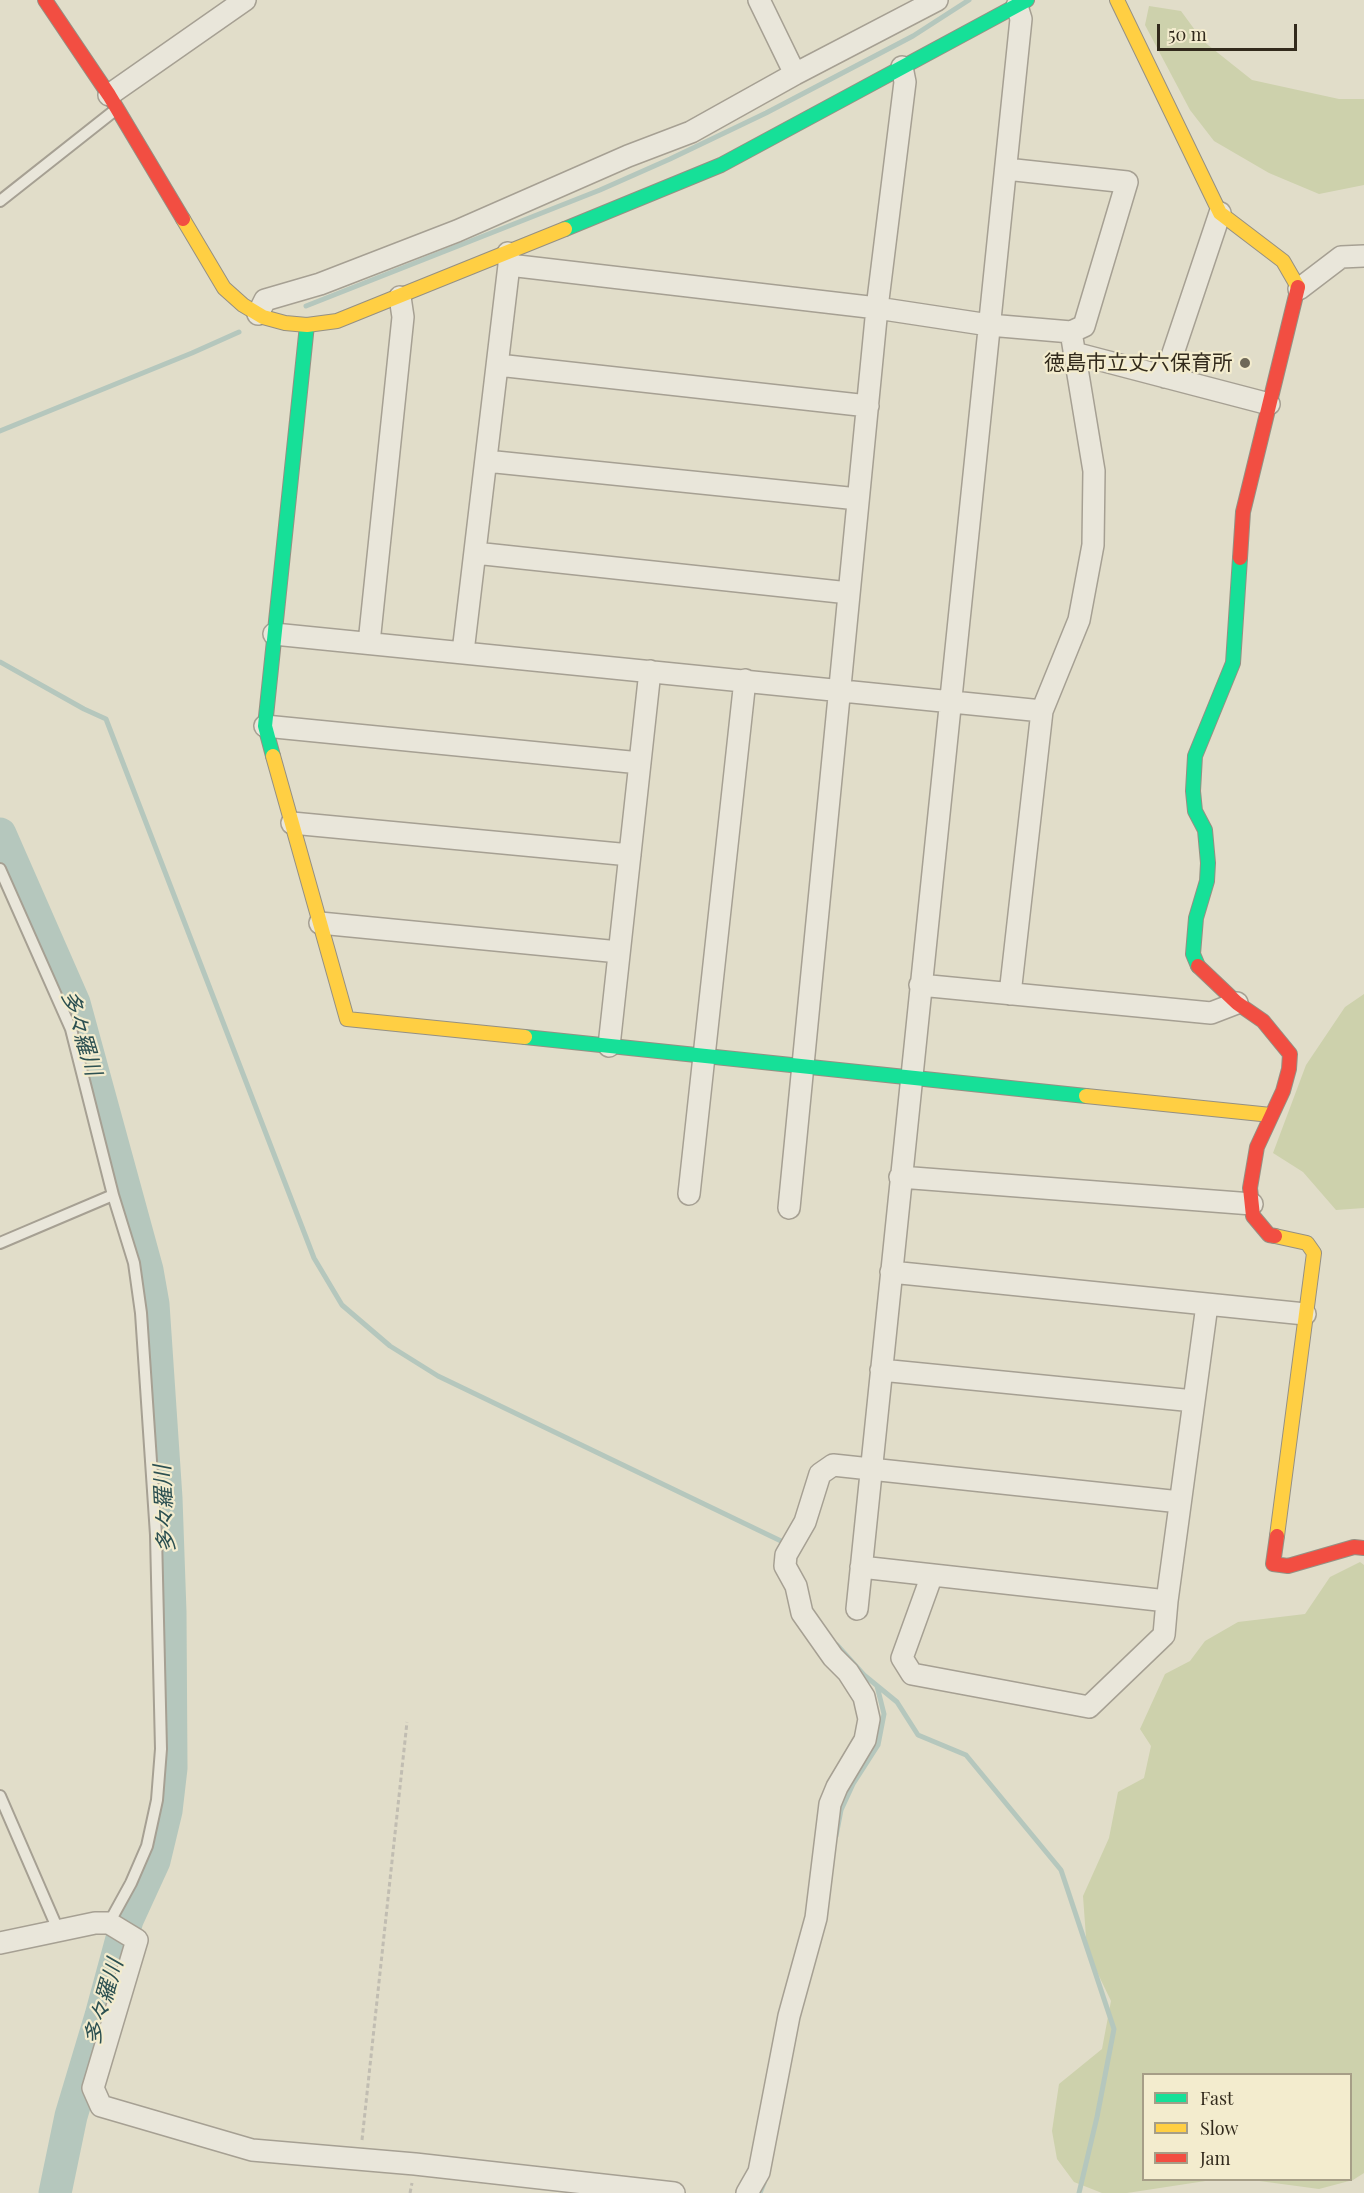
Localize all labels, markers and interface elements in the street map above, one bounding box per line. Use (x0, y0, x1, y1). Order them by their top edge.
scale bar (1160, 12, 1300, 50)
text: 50 m (1168, 22, 1207, 46)
place label: 徳島市立丈六保育所 (1044, 350, 1233, 376)
marker: 徳島市立丈六保育所 (1238, 356, 1252, 370)
water label: 多々羅川 (56, 987, 106, 1079)
water label: 多々羅川 (150, 1464, 180, 1554)
water label: 多々羅川 (79, 1956, 129, 2048)
legend (1142, 2073, 1352, 2181)
text: Fast (1200, 2086, 1233, 2110)
text: Slow (1200, 2116, 1238, 2140)
text: Jam (1200, 2146, 1230, 2170)

